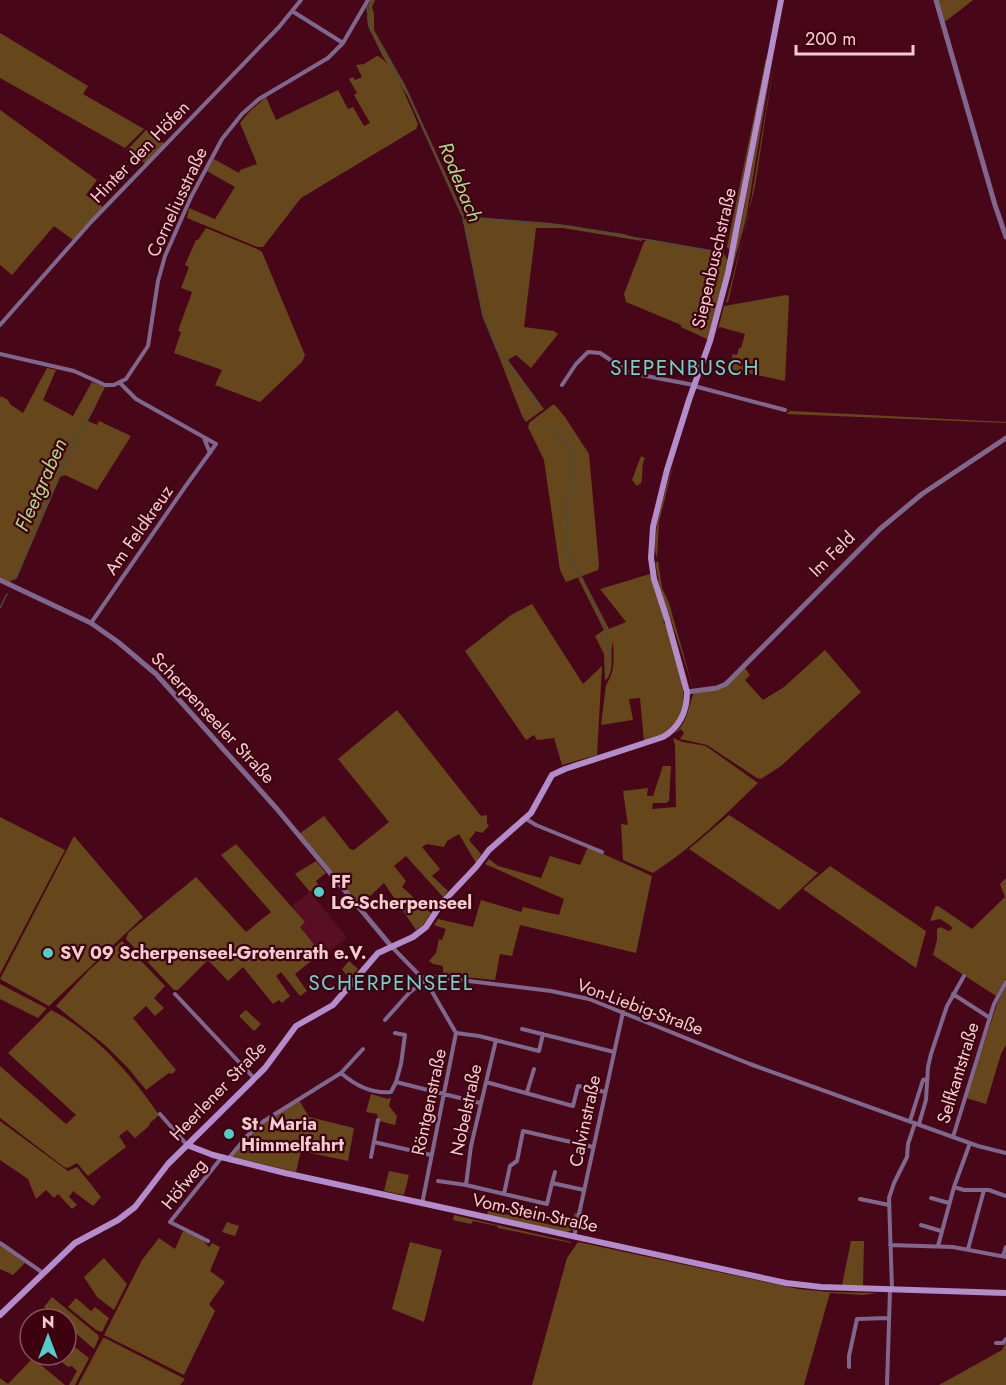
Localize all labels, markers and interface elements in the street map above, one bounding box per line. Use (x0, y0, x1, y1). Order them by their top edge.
scale bar (796, 18, 913, 56)
text: 200 m (805, 26, 856, 52)
street label: Hinter den Höfen (84, 95, 196, 209)
water label: Rodebach (431, 138, 489, 226)
street label: Corneliusstraße (140, 143, 214, 261)
street label: Siepenbuschstraße (685, 185, 743, 331)
district label: SIEPENBUSCH (610, 353, 760, 383)
water label: Fleetgraben (8, 434, 74, 536)
street label: Am Feldkreuz (98, 479, 180, 580)
street label: Im Feld (803, 525, 861, 583)
street label: Scherpenseeler Straße (145, 646, 281, 790)
place label: FF LG-Scherpenseel (331, 869, 472, 916)
marker: FF LG-Scherpenseel (312, 885, 326, 899)
place label: SV 09 Scherpenseel-Grotenrath e.V. (60, 940, 366, 966)
marker: SV 09 Scherpenseel-Grotenrath e.V. (41, 946, 55, 960)
district label: SCHERPENSEEL (308, 968, 474, 998)
street label: Von-Liebig-Straße (573, 972, 707, 1042)
street label: Selfkantstraße (930, 1019, 986, 1127)
street label: Heerlener Straße (164, 1035, 272, 1147)
street label: Röntgenstraße (405, 1046, 453, 1158)
street label: Nobelstraße (444, 1062, 488, 1158)
street label: Calvinstraße (563, 1073, 607, 1169)
place label: St. Maria Himmelfahrt (241, 1111, 344, 1158)
marker: St. Maria Himmelfahrt (222, 1127, 236, 1141)
street label: Höfweg (155, 1153, 213, 1215)
street label: Vom-Stein-Straße (470, 1187, 600, 1239)
north arrow (18, 1307, 78, 1367)
text: N (42, 1311, 54, 1334)

